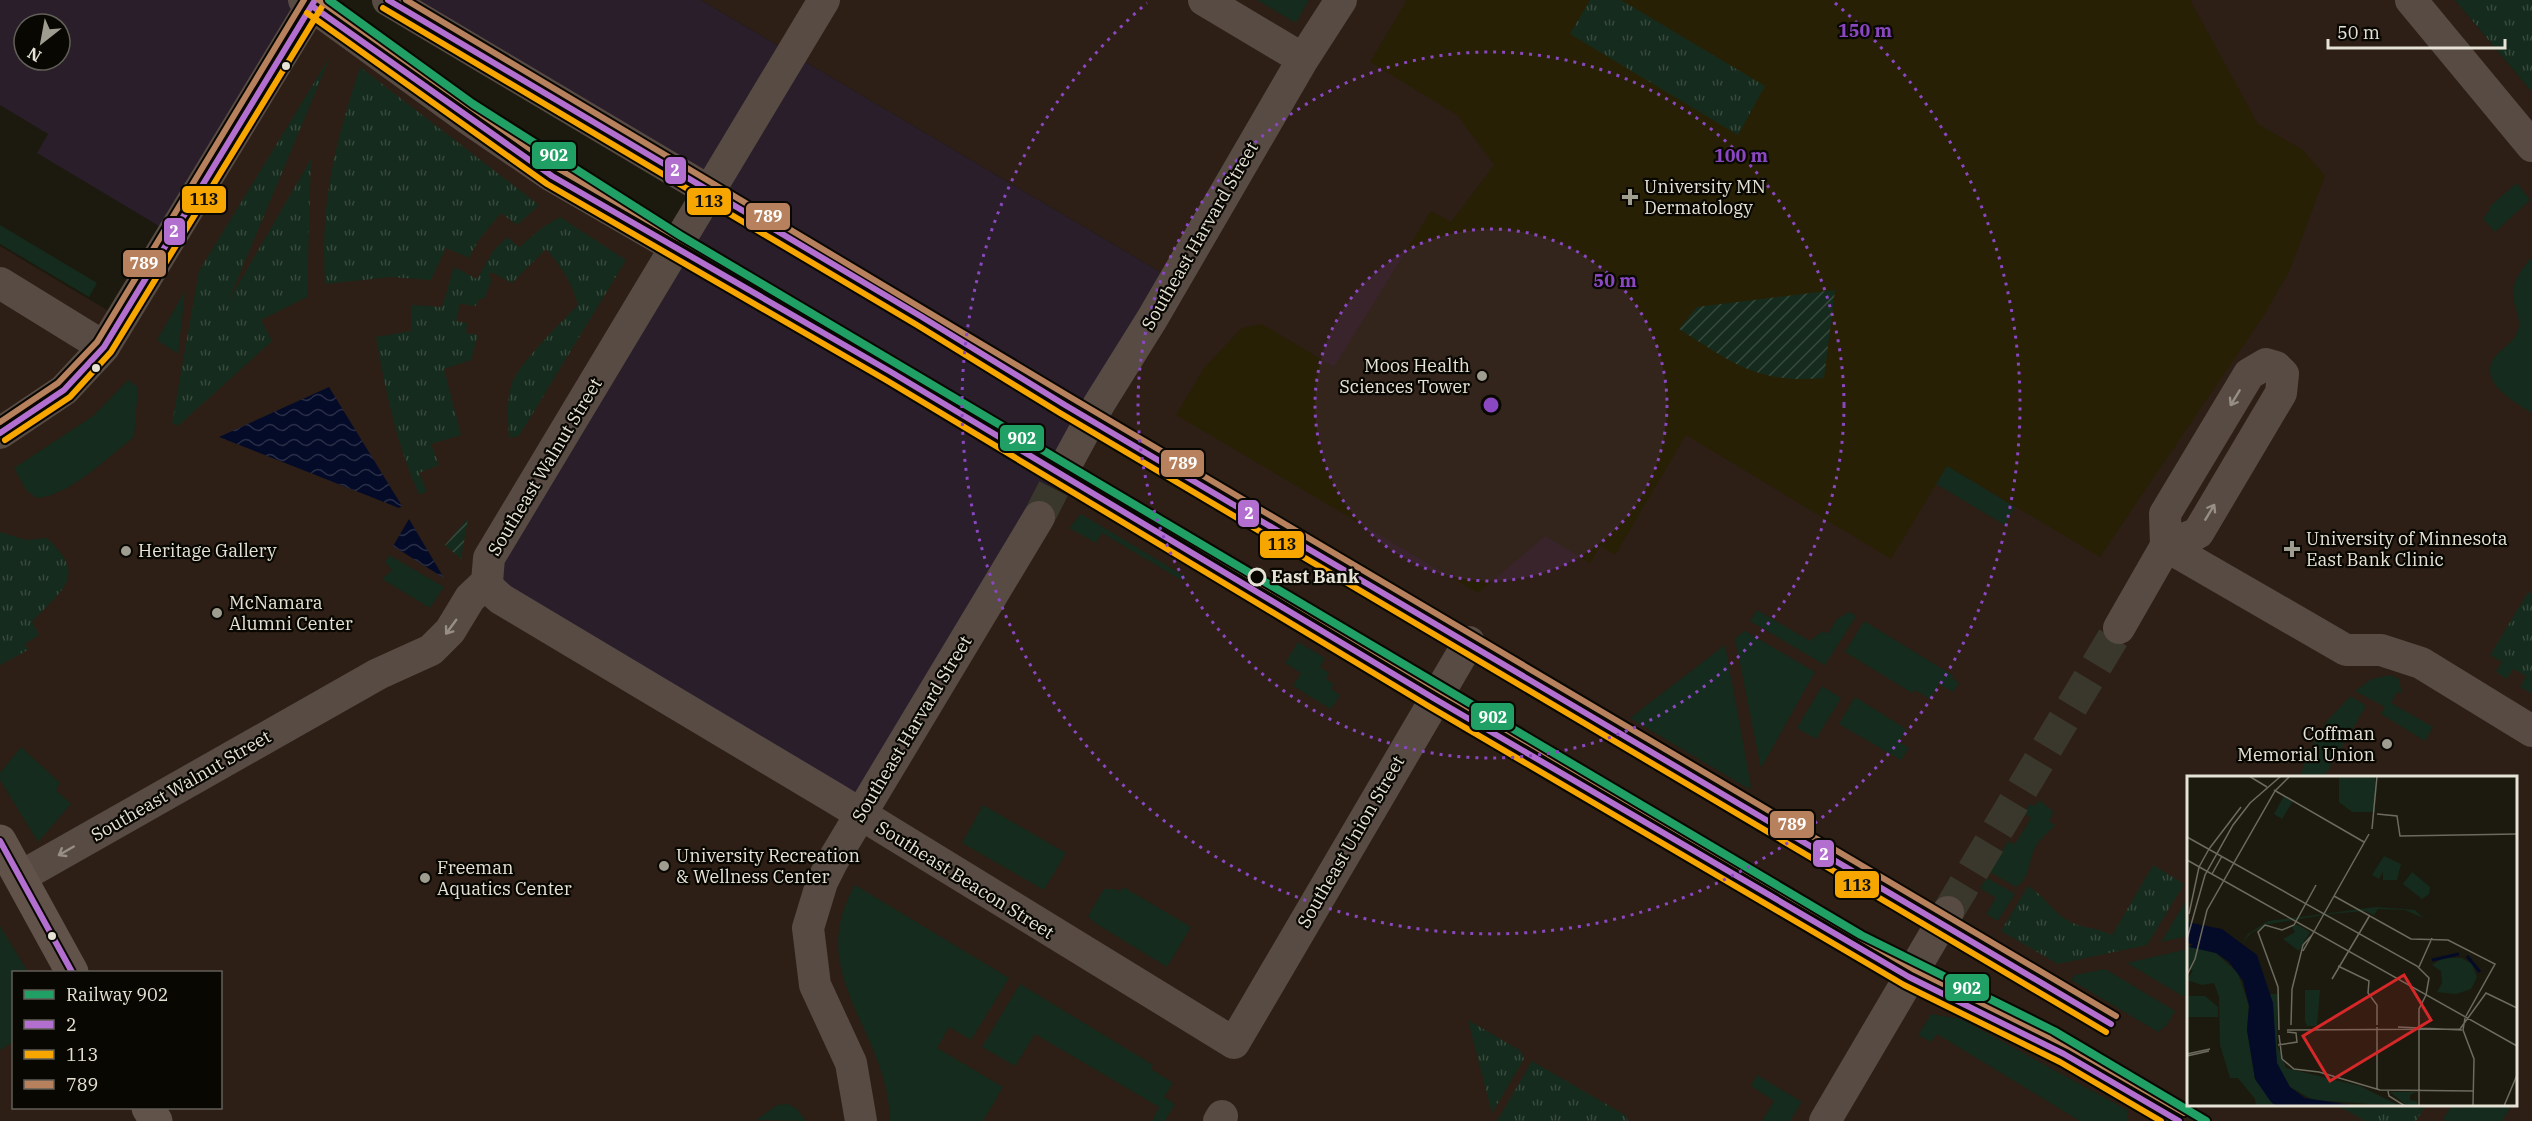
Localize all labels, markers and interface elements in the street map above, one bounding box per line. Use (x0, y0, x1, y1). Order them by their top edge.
north arrow (12, 12, 72, 72)
scale bar (2328, 12, 2505, 50)
text: 150 m (1838, 19, 1893, 42)
text: 50 m (2337, 21, 2380, 44)
text: N (24, 43, 45, 67)
unlabelled marker (280, 60, 292, 72)
street label: Southeast Harvard Street (1136, 137, 1263, 334)
line badge: 902 (531, 141, 577, 170)
text: 100 m (1714, 144, 1769, 167)
text: 902 (540, 145, 568, 165)
line badge: 2 (664, 156, 687, 185)
text: 2 (670, 160, 680, 180)
place label: University MN Dermatology (1644, 175, 1766, 219)
line badge: 113 (181, 185, 227, 214)
line badge: 113 (686, 187, 732, 216)
marker: University MN Dermatology (1621, 188, 1639, 206)
text: 113 (190, 189, 218, 209)
text: 113 (695, 191, 723, 211)
line badge: 789 (745, 202, 791, 231)
text: 789 (754, 206, 782, 226)
line badge: 2 (163, 217, 186, 246)
text: 2 (169, 221, 179, 241)
line badge: 789 (122, 249, 167, 278)
text: 789 (130, 253, 158, 273)
text: 50 m (1593, 269, 1637, 292)
place label: Moos Health Sciences Tower (1339, 354, 1470, 398)
unlabelled marker (90, 362, 102, 374)
marker: Moos Health Sciences Tower (1475, 369, 1489, 383)
street label: Southeast Walnut Street (482, 374, 607, 560)
one-way arrow (2228, 389, 2240, 406)
centre of rings (1481, 395, 1501, 415)
line badge: 902 (999, 424, 1045, 452)
text: 902 (1008, 428, 1036, 448)
line badge: 789 (1160, 449, 1205, 478)
text: 789 (1169, 453, 1197, 473)
line badge: 2 (1237, 499, 1260, 528)
text: 2 (1244, 503, 1254, 523)
one-way arrow (2205, 504, 2217, 521)
place label: University of Minnesota East Bank Clinic (2306, 527, 2508, 571)
line badge: 113 (1259, 530, 1305, 559)
text: 113 (1268, 534, 1296, 554)
place label: Heritage Gallery (138, 539, 277, 562)
marker: University of Minnesota East Bank Clinic (2283, 540, 2301, 558)
marker: Heritage Gallery (119, 544, 133, 558)
place label: East Bank (1271, 565, 1360, 588)
marker: East Bank (1248, 568, 1266, 586)
place label: McNamara Alumni Center (229, 591, 353, 635)
marker: McNamara Alumni Center (210, 606, 224, 620)
one-way arrow (445, 619, 457, 635)
street label: Southeast Harvard Street (847, 631, 976, 826)
line badge: 902 (1470, 702, 1515, 731)
text: 902 (1479, 707, 1507, 727)
place label: Coffman Memorial Union (2237, 722, 2375, 766)
street label: Southeast Walnut Street (87, 725, 275, 846)
marker: Coffman Memorial Union (2380, 737, 2394, 751)
street label: Southeast Union Street (1292, 752, 1409, 932)
inset map (2187, 776, 2517, 1106)
line badge: 789 (1769, 810, 1815, 839)
text: 789 (1778, 814, 1806, 834)
street label: Southeast Beacon Street (872, 815, 1059, 944)
line badge: 2 (1812, 839, 1835, 868)
place label: University Recreation & Wellness Center (676, 844, 860, 888)
text: 2 (1819, 844, 1829, 864)
one-way arrow (58, 845, 75, 857)
place label: Freeman Aquatics Center (437, 856, 572, 900)
marker: University Recreation & Wellness Center (657, 859, 671, 873)
line badge: 113 (1834, 870, 1880, 899)
marker: Freeman Aquatics Center (418, 871, 432, 885)
text: 113 (1843, 875, 1871, 895)
unlabelled marker (46, 930, 58, 942)
legend (12, 971, 222, 1109)
line badge: 902 (1944, 973, 1990, 1002)
text: 902 (1953, 978, 1981, 998)
text: Railway 902 (66, 983, 169, 1006)
text: 2 (66, 1013, 77, 1036)
text: 113 (66, 1043, 98, 1066)
text: 789 (66, 1073, 98, 1096)

